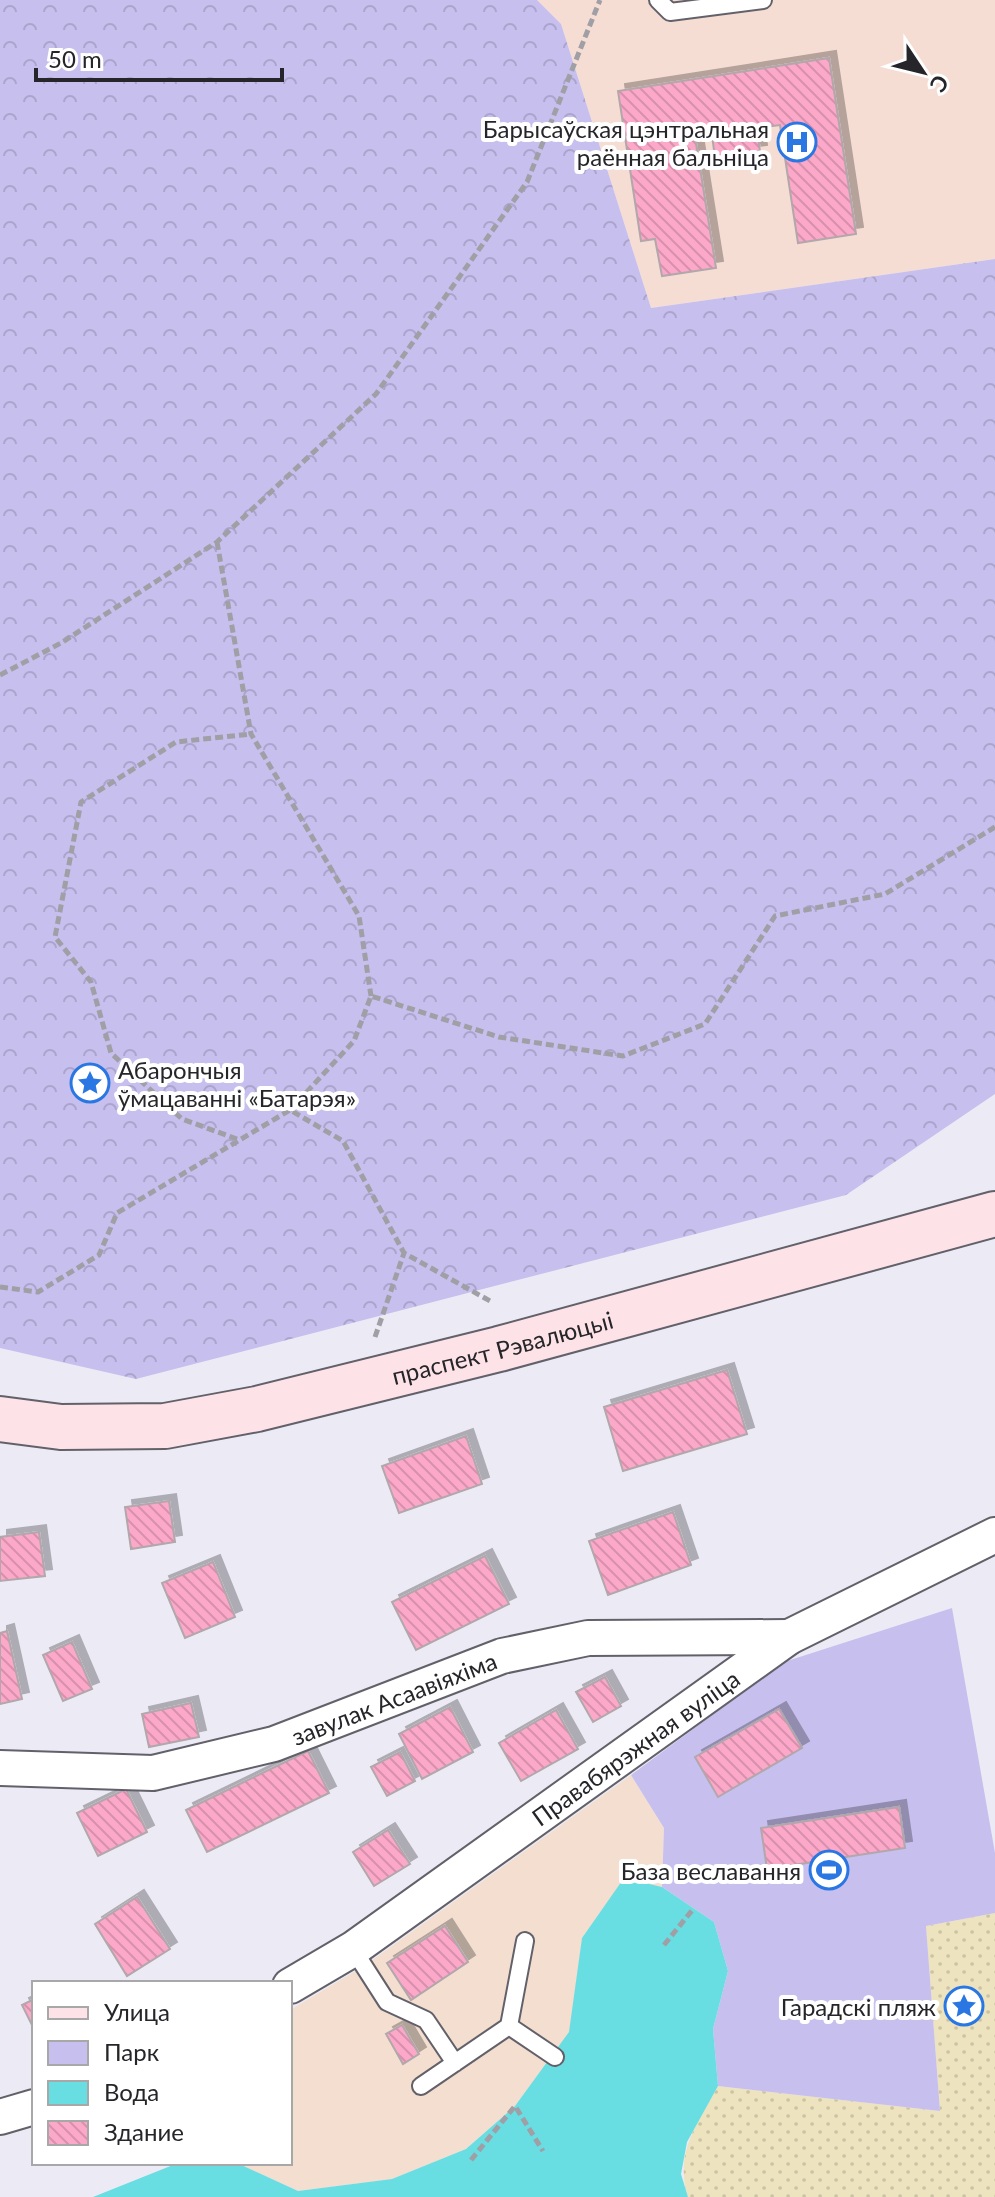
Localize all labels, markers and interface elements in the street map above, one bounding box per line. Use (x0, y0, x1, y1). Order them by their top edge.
scale bar (36, 32, 282, 82)
north arrow (883, 32, 963, 112)
text: 50 m (48, 44, 102, 73)
text: С (924, 70, 955, 98)
place label: Барысаўская цэнтральная раённая бальніца (483, 114, 769, 171)
hospital icon: Барысаўская цэнтральная раённая бальніца (776, 121, 818, 163)
place label: Абарончыя ўмацаванні «Батарэя» (118, 1055, 356, 1112)
place icon: Абарончыя ўмацаванні «Батарэя» (69, 1062, 111, 1104)
street label: праспект Рэвалюцыі (389, 1304, 616, 1390)
street label: завулак Асаавіяхіма (287, 1645, 501, 1750)
street label: Правабярэжная вуліца (526, 1663, 745, 1831)
sports icon: База веславання (808, 1849, 850, 1891)
place label: База веславання (621, 1856, 801, 1885)
legend (32, 1981, 292, 2165)
place icon: Гарадскі пляж (943, 1985, 985, 2027)
place label: Гарадскі пляж (781, 1992, 936, 2021)
text: Улица (104, 1997, 170, 2026)
text: Парк (104, 2037, 160, 2066)
text: Вода (104, 2077, 159, 2106)
text: Здание (104, 2117, 184, 2146)

